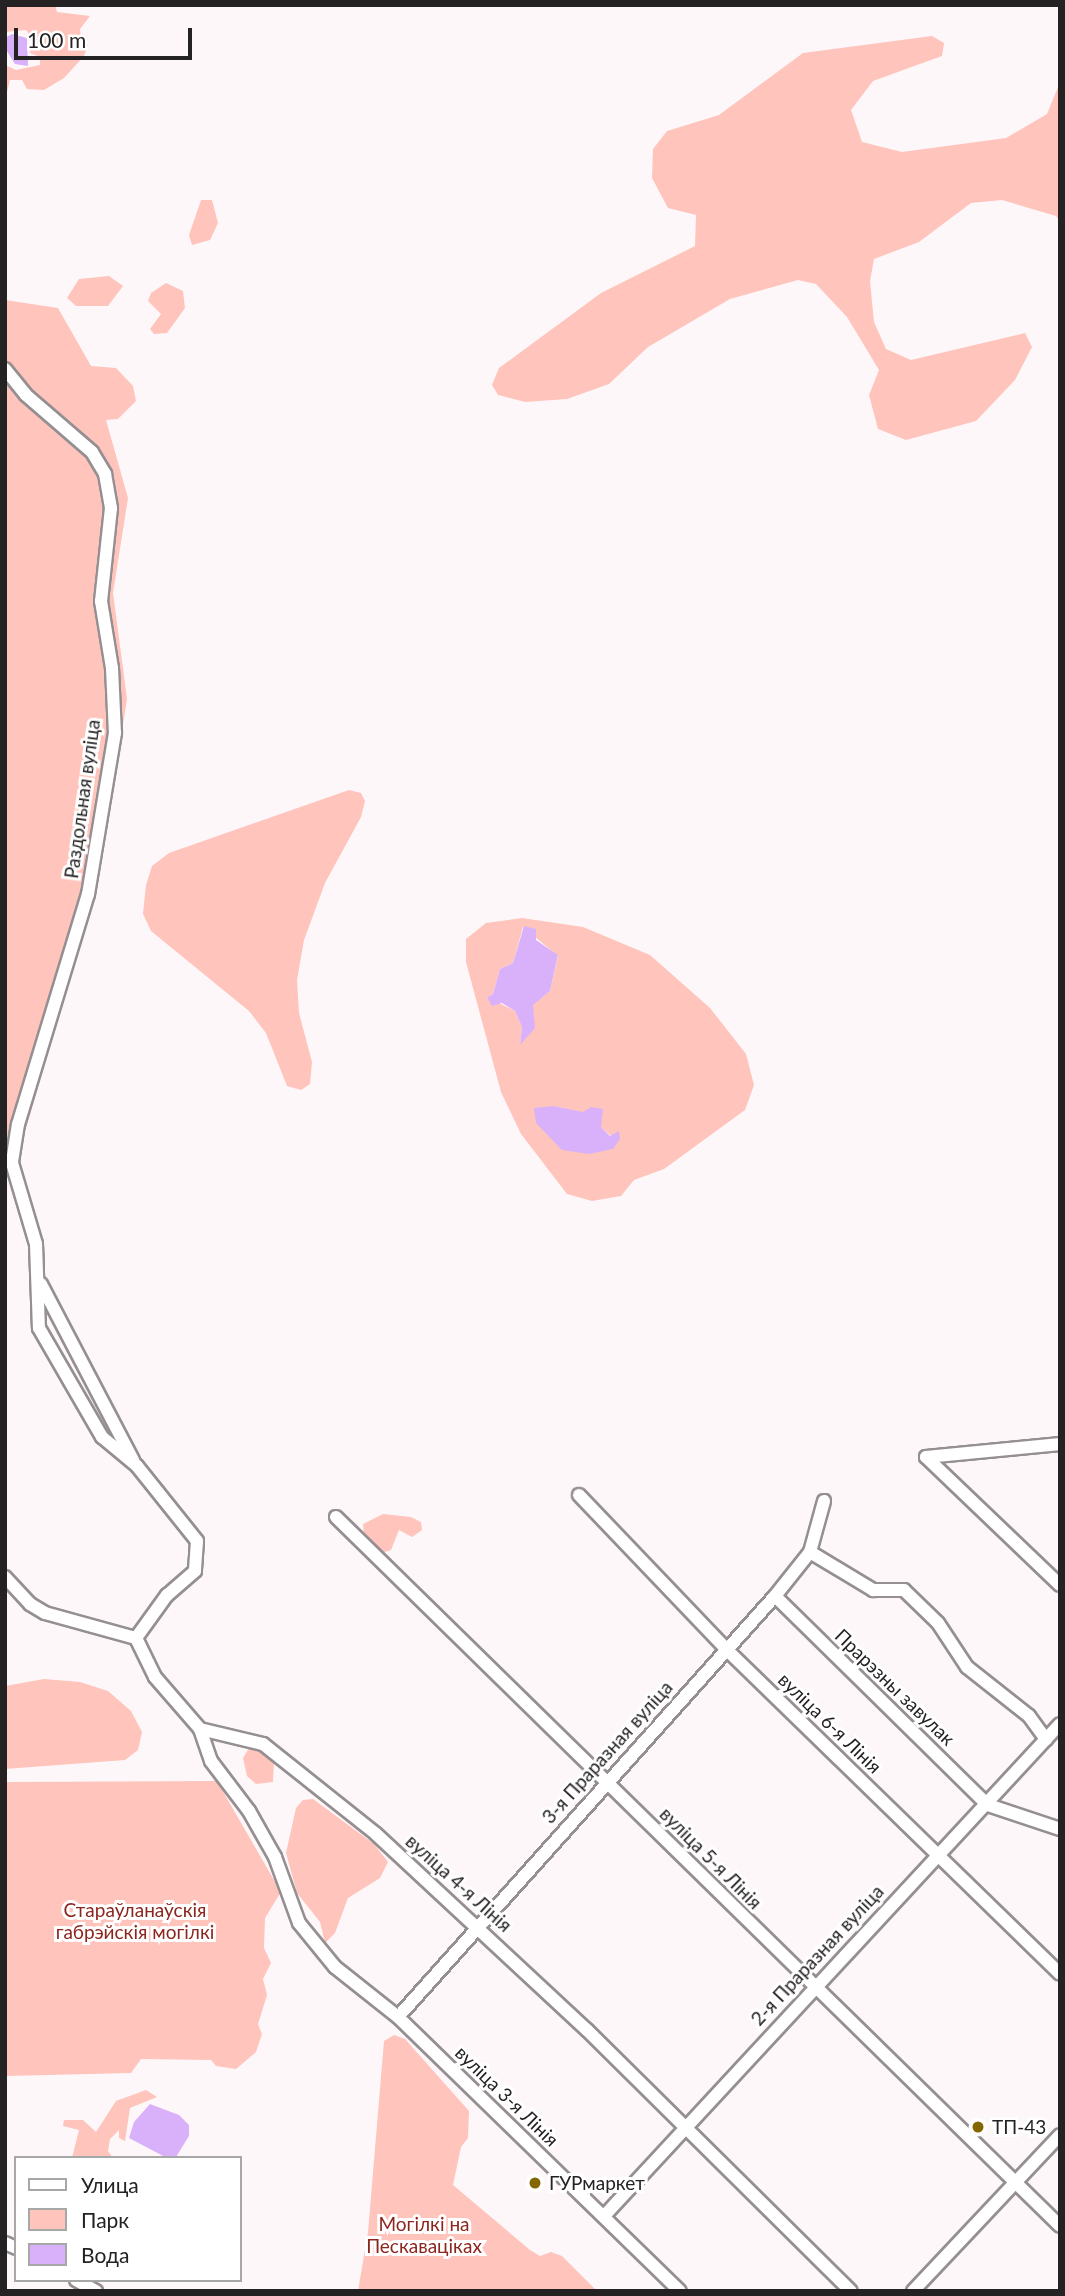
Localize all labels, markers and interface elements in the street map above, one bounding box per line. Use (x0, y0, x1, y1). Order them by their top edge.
scale bar (18, 14, 196, 58)
text: 100 m (27, 27, 86, 52)
street label: Раздольная вуліца (60, 718, 104, 880)
street label: Прарэзны завулак (830, 1624, 960, 1750)
street label: вуліца 6-я Лінія (774, 1668, 886, 1778)
street label: 3-я Праразная вуліца (537, 1676, 677, 1828)
street label: вуліца 5-я Лінія (655, 1802, 767, 1914)
street label: вуліца 4-я Лінія (401, 1829, 517, 1937)
street label: 2-я Праразная вуліца (746, 1880, 888, 2030)
park label: Стараўланаўскія габрэйскія могілкі (56, 1899, 214, 1943)
street label: вуліца 3-я Лінія (451, 2041, 563, 2151)
place label: ТП-43 (992, 2116, 1046, 2138)
marker: ТП-43 (970, 2119, 986, 2135)
legend (14, 2156, 242, 2282)
text: Улица (81, 2172, 139, 2197)
place label: ГУРмаркет (549, 2172, 645, 2194)
marker: ГУРмаркет (527, 2175, 543, 2191)
text: Парк (81, 2207, 129, 2232)
park label: Могілкі на Пескаваціках (366, 2213, 482, 2257)
text: Вода (81, 2242, 129, 2267)

